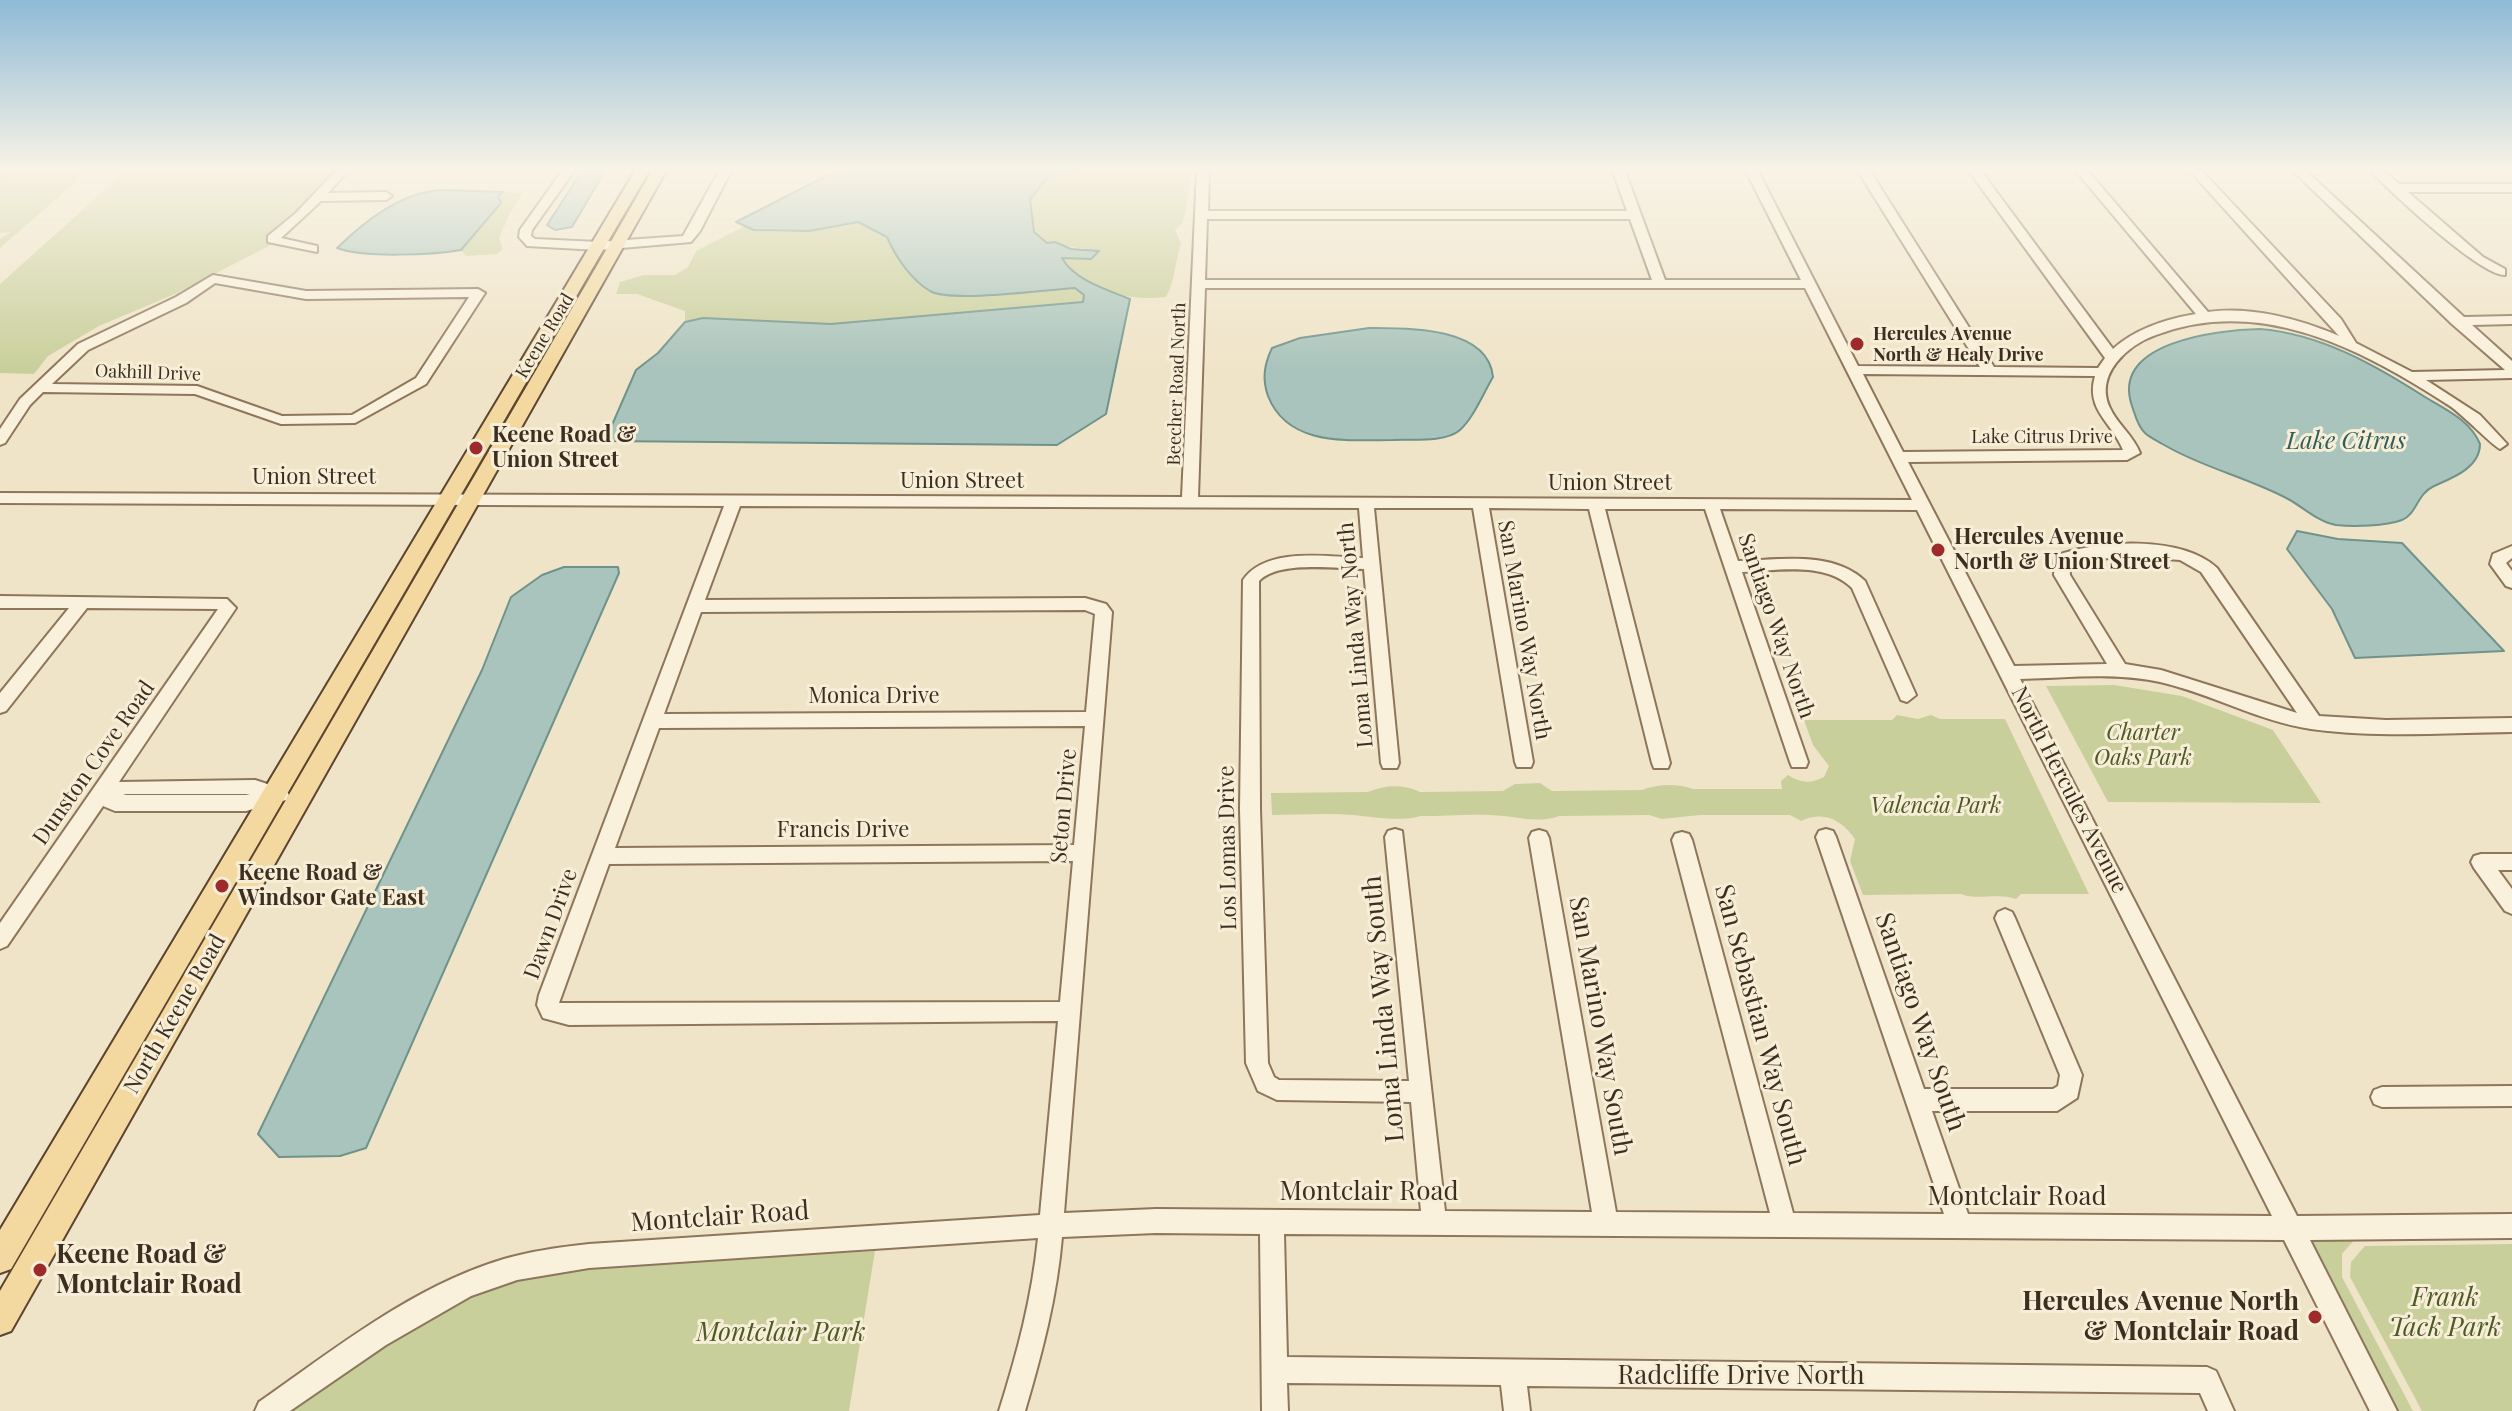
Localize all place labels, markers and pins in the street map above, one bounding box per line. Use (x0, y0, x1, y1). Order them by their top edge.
place label: Hercules Avenue North & Healy Drive (1873, 323, 2044, 366)
marker: Hercules Avenue North & Healy Drive (1848, 335, 1866, 353)
place label: Keene Road & Union Street (492, 422, 636, 474)
marker: Keene Road & Union Street (467, 439, 485, 457)
place label: Hercules Avenue North & Union Street (1954, 524, 2170, 576)
marker: Hercules Avenue North & Union Street (1929, 541, 1947, 559)
place label: Keene Road & Windsor Gate East (238, 860, 425, 912)
marker: Keene Road & Windsor Gate East (213, 877, 231, 895)
place label: Keene Road & Montclair Road (56, 1239, 242, 1300)
marker: Keene Road & Montclair Road (31, 1261, 49, 1279)
place label: Hercules Avenue North & Montclair Road (2022, 1286, 2299, 1348)
marker: Hercules Avenue North & Montclair Road (2306, 1308, 2324, 1326)

